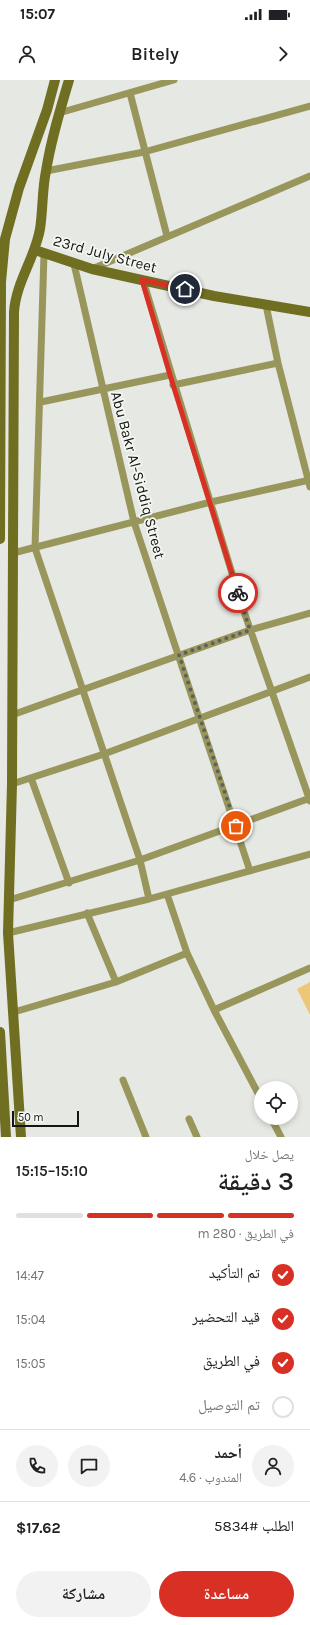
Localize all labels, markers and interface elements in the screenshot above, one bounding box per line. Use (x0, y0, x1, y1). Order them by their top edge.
text: 15:07 (20, 5, 55, 23)
icon: person (16, 43, 38, 65)
text: Bitely (131, 43, 179, 65)
icon: forward (272, 43, 294, 65)
street label: 23rd July Street (51, 232, 159, 277)
pin (168, 272, 202, 306)
icon: home (174, 278, 196, 300)
street label: Abu Bakr Al-Siddiq Street (107, 389, 169, 561)
courier (218, 573, 258, 613)
icon: bike (227, 582, 249, 604)
pin (219, 809, 253, 843)
icon: bag (225, 815, 247, 837)
map controls (254, 1081, 298, 1125)
button: locate (254, 1081, 298, 1125)
scale bar (12, 1109, 79, 1128)
text: 50 m (18, 1111, 44, 1124)
text: يصل خلال (245, 1147, 294, 1162)
text: 15:10–15:15 (16, 1162, 88, 1180)
text: 3 دقيقة (218, 1166, 294, 1197)
text: في الطريق · 280 m (197, 1226, 294, 1241)
text: تم التأكيد (209, 1264, 260, 1282)
icon: check (272, 1264, 294, 1286)
text: 14:47 (16, 1268, 44, 1283)
text: قيد التحضير (192, 1308, 260, 1326)
icon: check (272, 1308, 294, 1330)
text: 15:04 (16, 1312, 46, 1327)
text: في الطريق (203, 1352, 260, 1370)
icon: check (272, 1352, 294, 1374)
text: 15:05 (16, 1356, 46, 1371)
text: تم التوصيل (198, 1396, 260, 1414)
text: أحمد (215, 1444, 242, 1462)
button: phone (16, 1445, 58, 1487)
button: chat (68, 1445, 110, 1487)
button: person (252, 1445, 294, 1487)
text: المندوب · 4.6 (179, 1470, 242, 1485)
text: الطلب #5834 (214, 1517, 294, 1535)
text: $17.62 (16, 1519, 61, 1537)
button: مشاركة (16, 1571, 151, 1617)
button: مساعدة (159, 1571, 294, 1617)

